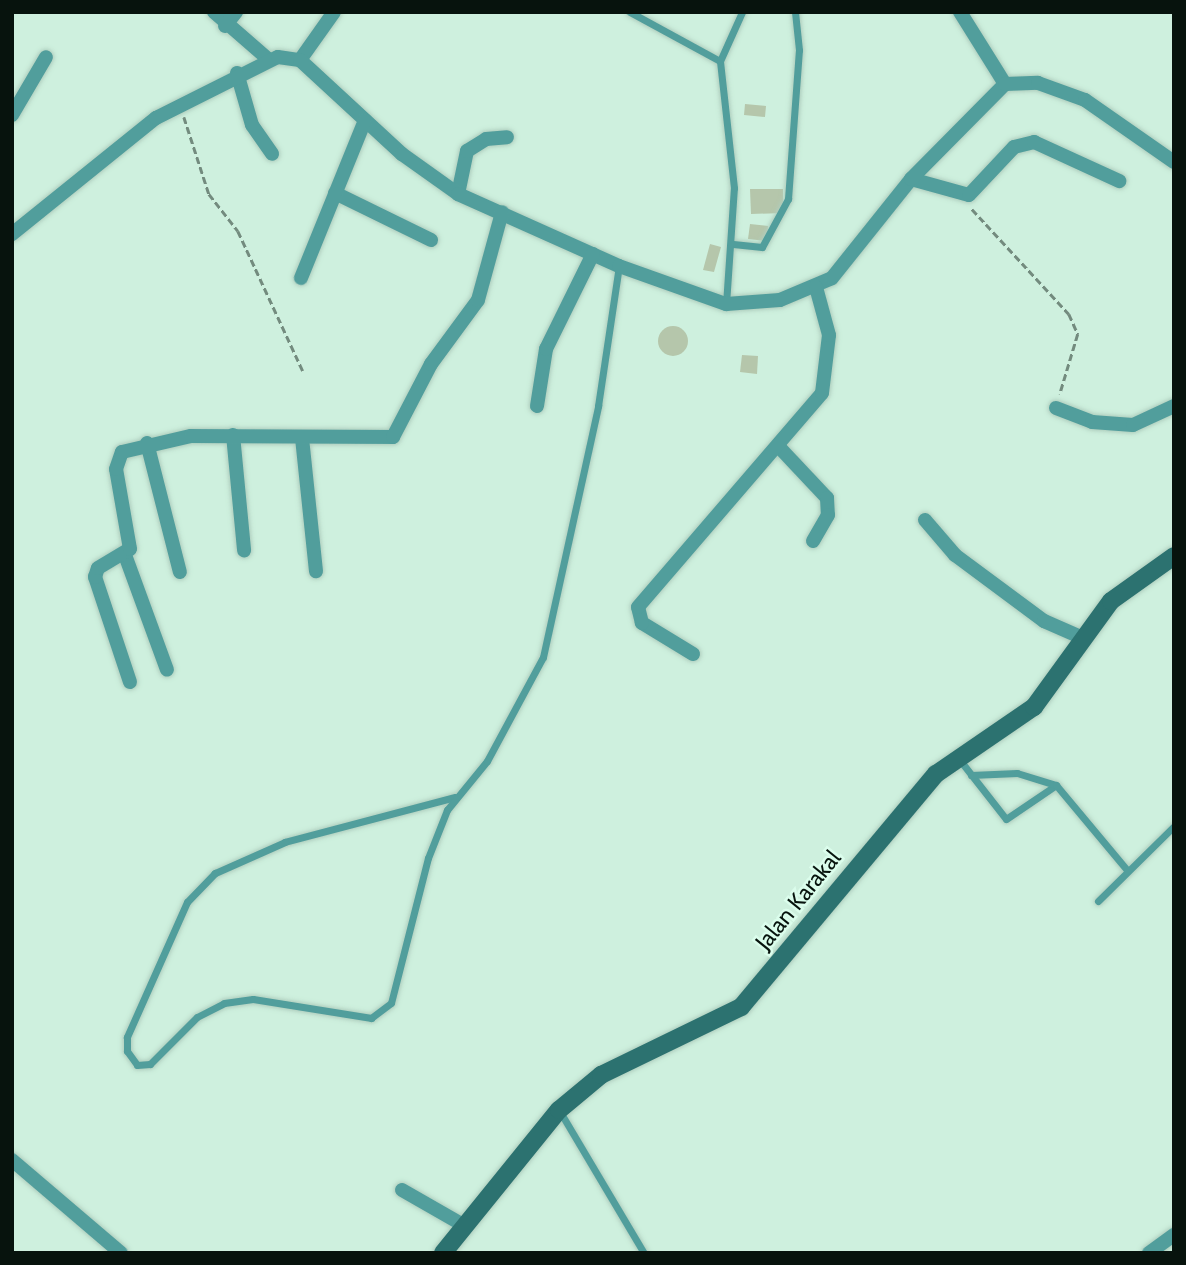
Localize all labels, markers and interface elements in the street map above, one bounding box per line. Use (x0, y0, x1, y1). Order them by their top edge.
street label: Jalan Karakal (750, 845, 846, 955)

